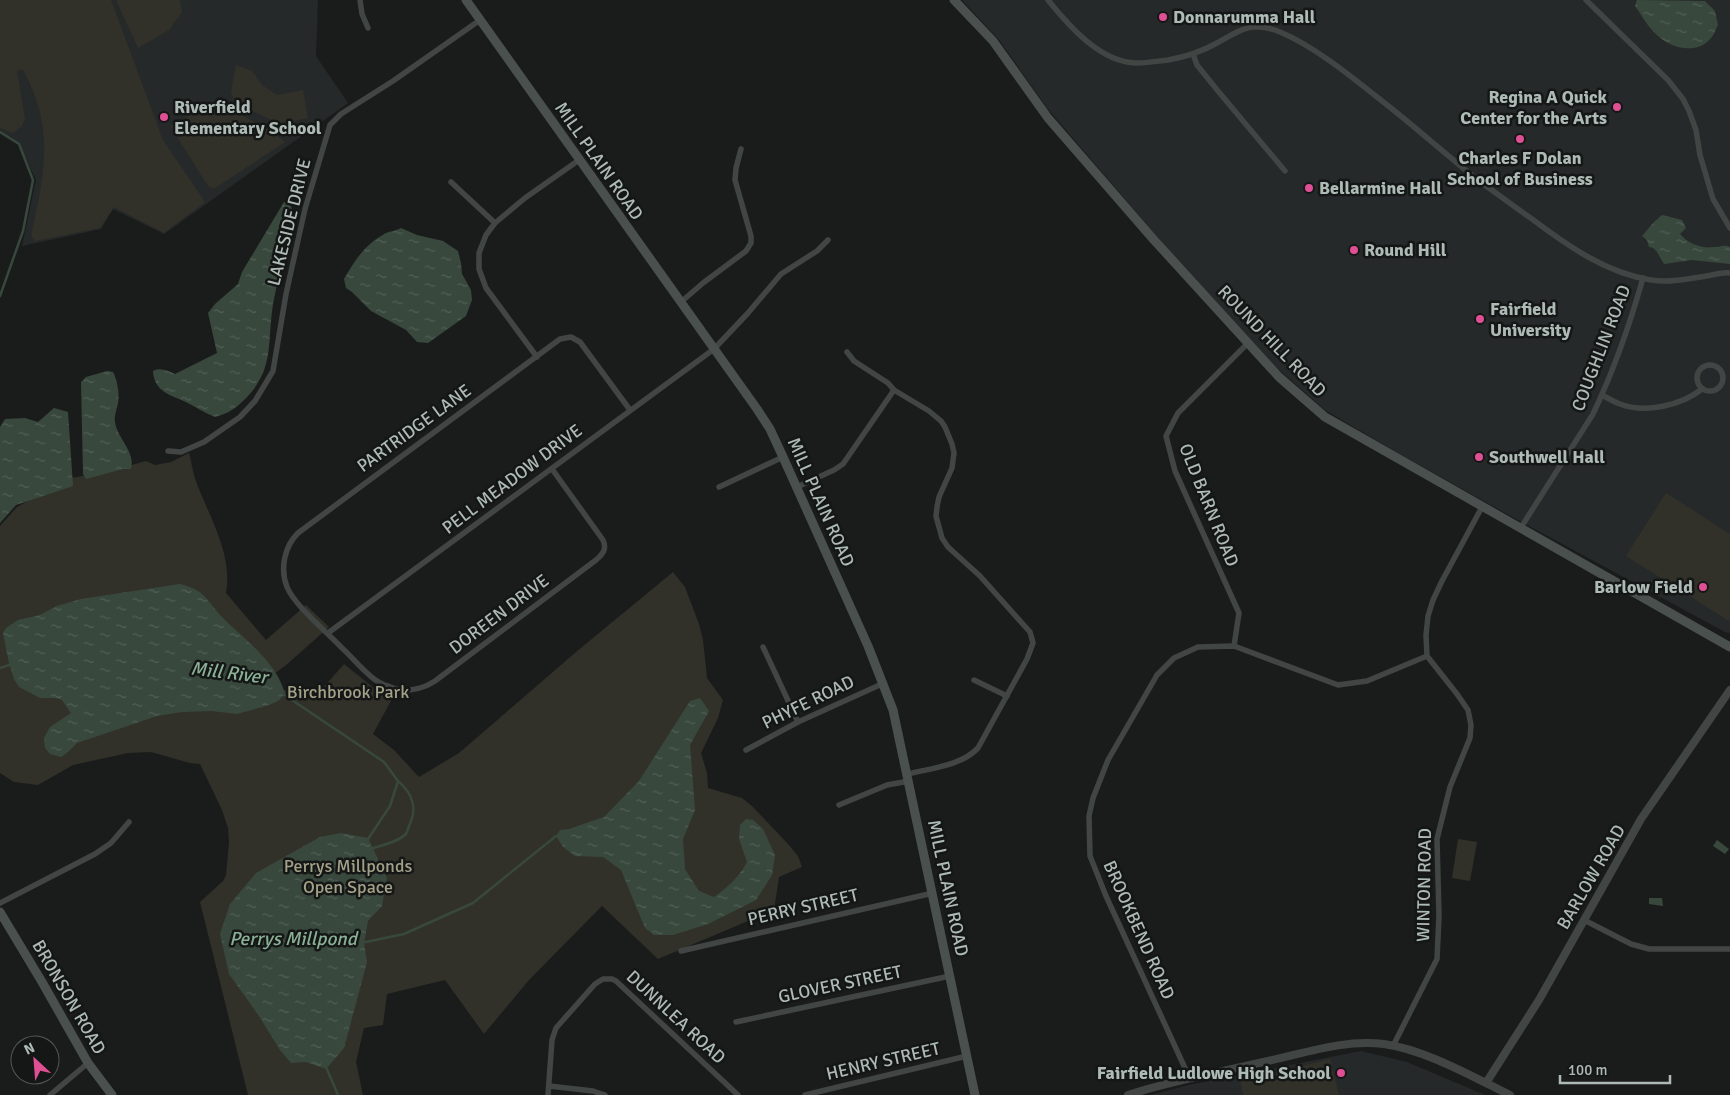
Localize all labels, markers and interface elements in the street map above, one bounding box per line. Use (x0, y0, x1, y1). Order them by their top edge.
place label: Donnarumma Hall (1173, 6, 1316, 28)
marker: Donnarumma Hall (1157, 11, 1169, 23)
place label: Regina A Quick Center for the Arts (1460, 86, 1608, 129)
place label: Riverfield Elementary School (174, 96, 322, 139)
street label: MILL PLAIN ROAD (550, 98, 648, 224)
marker: Regina A Quick Center for the Arts (1611, 101, 1623, 113)
marker: Riverfield Elementary School (158, 111, 170, 123)
marker: Charles F Dolan School of Business (1514, 133, 1526, 145)
place label: Charles F Dolan School of Business (1447, 147, 1593, 190)
street label: LAKESIDE DRIVE (263, 156, 315, 288)
place label: Bellarmine Hall (1319, 177, 1442, 199)
marker: Bellarmine Hall (1303, 182, 1315, 194)
place label: Round Hill (1364, 239, 1447, 261)
marker: Round Hill (1348, 244, 1360, 256)
street label: ROUND HILL ROAD (1213, 281, 1331, 401)
street label: COUGHLIN ROAD (1567, 282, 1635, 414)
place label: Fairfield University (1490, 298, 1571, 341)
marker: Fairfield University (1474, 313, 1486, 325)
street label: PARTRIDGE LANE (353, 379, 475, 477)
street label: PELL MEADOW DRIVE (438, 419, 586, 539)
street label: MILL PLAIN ROAD (783, 434, 859, 570)
street label: OLD BARN ROAD (1174, 440, 1244, 570)
place label: Southwell Hall (1489, 446, 1605, 468)
marker: Southwell Hall (1473, 451, 1485, 463)
street label: DOREEN DRIVE (445, 569, 553, 659)
place label: Barlow Field (1594, 576, 1693, 598)
marker: Barlow Field (1697, 581, 1709, 593)
water label: Mill River (189, 656, 272, 690)
street label: PHYFE ROAD (758, 670, 858, 734)
park label: Birchbrook Park (287, 681, 409, 703)
street label: MILL PLAIN ROAD (923, 818, 973, 958)
street label: BARLOW ROAD (1552, 821, 1630, 933)
street label: WINTON ROAD (1412, 828, 1436, 942)
park label: Perrys Millponds Open Space (284, 855, 412, 898)
street label: BROOKBEND ROAD (1099, 857, 1179, 1003)
street label: PERRY STREET (745, 884, 861, 930)
water label: Perrys Millpond (229, 927, 359, 951)
street label: BRONSON ROAD (28, 936, 110, 1058)
street label: GLOVER STREET (776, 960, 904, 1008)
street label: DUNNLEA ROAD (622, 966, 730, 1068)
north arrow (10, 1035, 60, 1085)
street label: HENRY STREET (824, 1037, 942, 1085)
scale bar (1560, 1052, 1670, 1084)
text: 100 m (1568, 1061, 1608, 1079)
place label: Fairfield Ludlowe High School (1097, 1062, 1331, 1084)
marker: Fairfield Ludlowe High School (1335, 1067, 1347, 1079)

